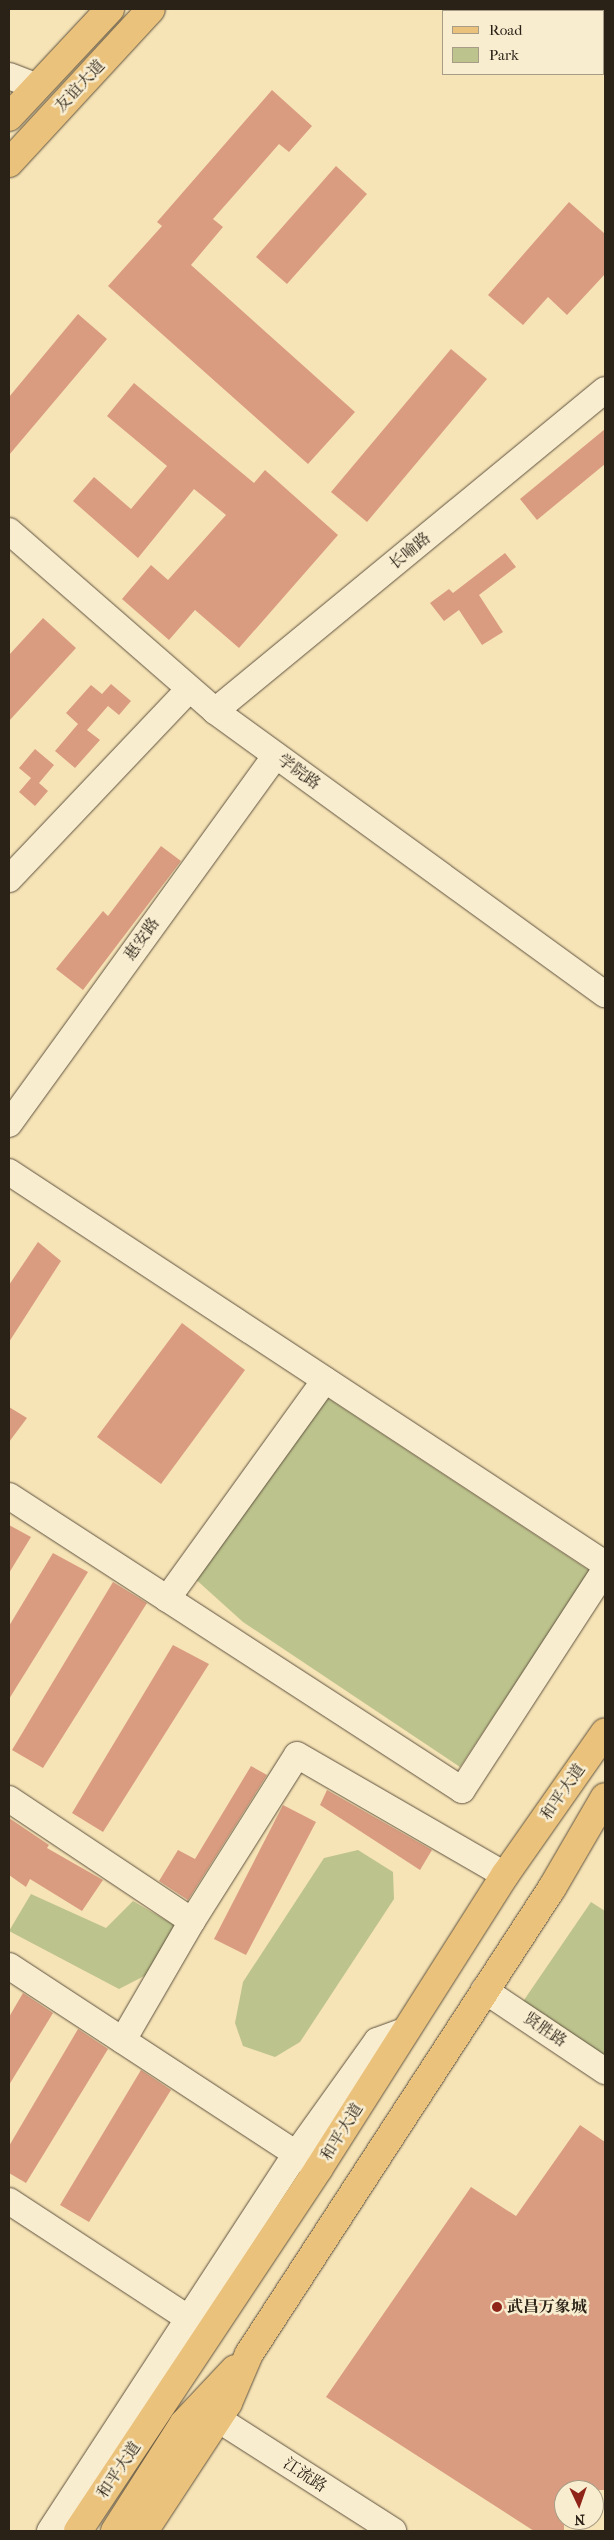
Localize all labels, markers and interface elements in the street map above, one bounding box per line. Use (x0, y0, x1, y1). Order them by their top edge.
legend (442, 10, 604, 75)
text: Road (489, 21, 522, 39)
text: Park (489, 46, 519, 64)
street label: 友谊大道 (51, 56, 109, 116)
street label: 长喻路 (385, 528, 435, 574)
street label: 学院路 (274, 750, 324, 794)
street label: 惠安路 (120, 914, 164, 964)
street label: 和平大道 (537, 1760, 589, 1824)
street label: 贤胜路 (520, 2009, 570, 2051)
street label: 和平大道 (317, 2100, 367, 2164)
place label: 武昌万象城 (507, 2297, 587, 2317)
marker: 武昌万象城 (491, 2301, 503, 2313)
street label: 和平大道 (93, 2438, 145, 2502)
street label: 江流路 (280, 2454, 330, 2496)
north arrow (554, 2480, 604, 2530)
text: N (574, 2511, 586, 2528)

